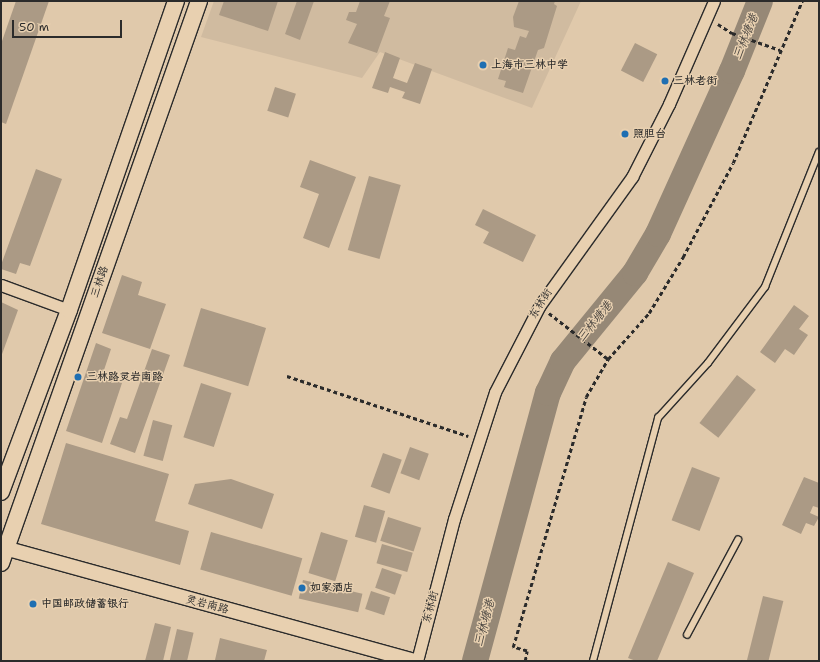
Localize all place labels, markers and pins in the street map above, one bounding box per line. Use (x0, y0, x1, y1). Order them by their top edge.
place label: 上海市三林中学 (491, 58, 568, 72)
marker: 上海市三林中学 (478, 60, 488, 70)
place label: 三林老街 (673, 74, 717, 88)
marker: 三林老街 (660, 76, 670, 86)
place label: 照胆台 (633, 127, 666, 141)
marker: 照胆台 (620, 129, 630, 139)
place label: 三林路灵岩南路 (86, 370, 163, 384)
marker: 三林路灵岩南路 (73, 372, 83, 382)
place label: 如家酒店 (310, 581, 354, 595)
marker: 如家酒店 (297, 583, 307, 593)
place label: 中国邮政储蓄银行 (41, 597, 129, 611)
marker: 中国邮政储蓄银行 (28, 599, 38, 609)

